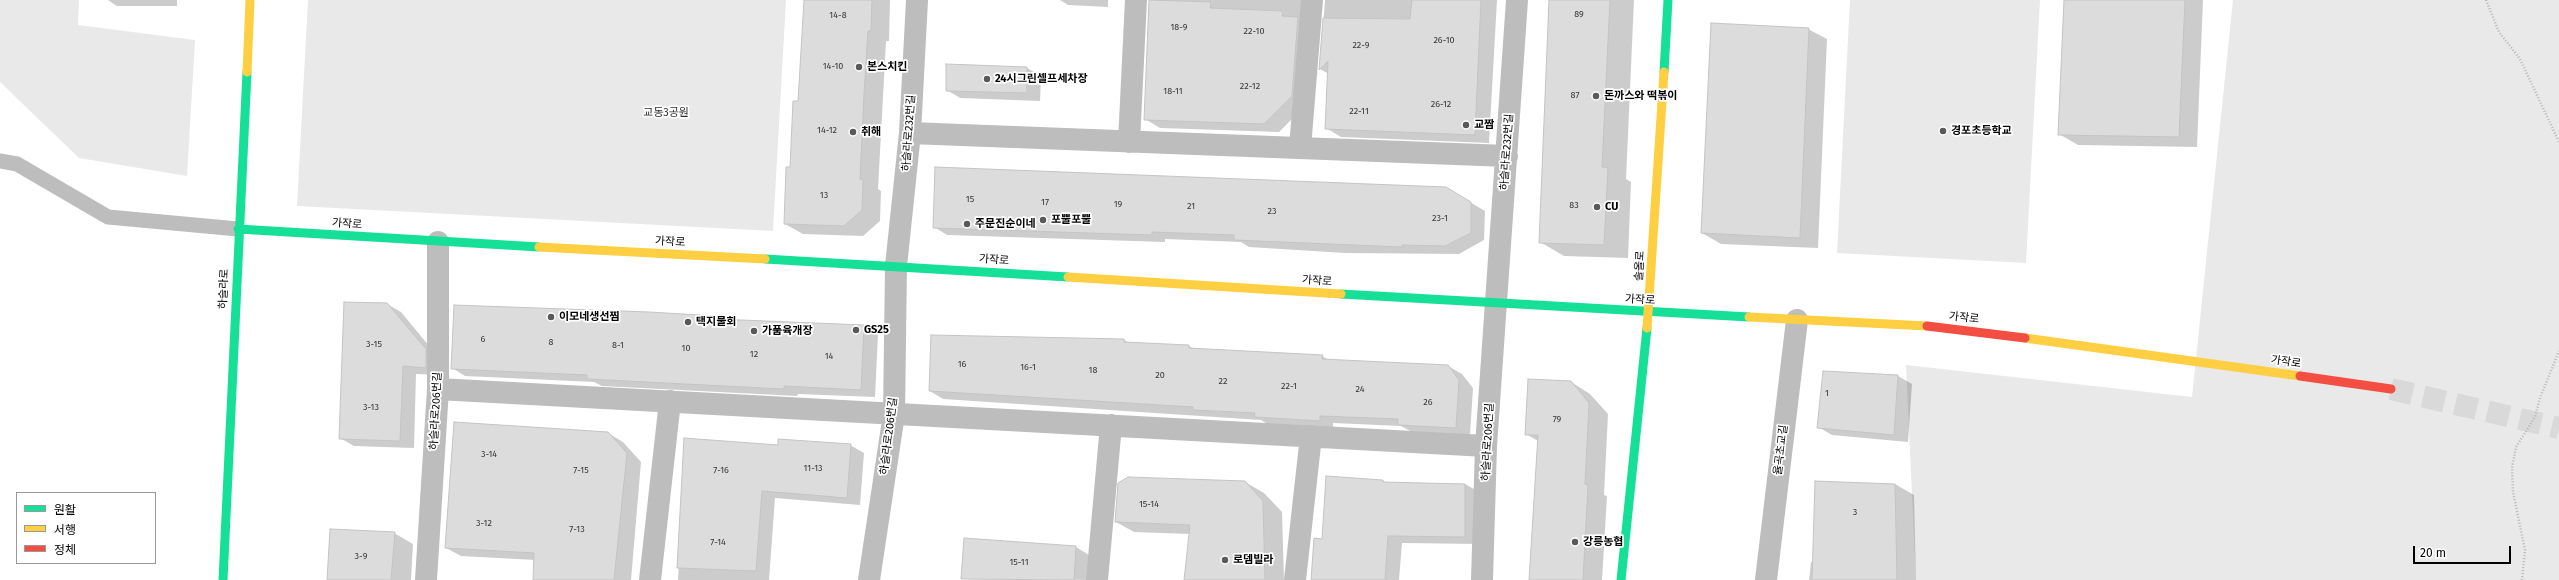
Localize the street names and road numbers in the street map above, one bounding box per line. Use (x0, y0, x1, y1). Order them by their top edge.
street label: 하슬라로232번길 (900, 94, 918, 172)
street label: 하슬라로232번길 (1498, 113, 1516, 191)
street label: 가작로 (331, 216, 363, 232)
street label: 가작로 (654, 235, 686, 249)
street label: 솔올로 (1633, 250, 1647, 282)
street label: 가작로 (978, 252, 1010, 268)
street label: 하슬라로 (217, 269, 231, 309)
street label: 가작로 (1301, 273, 1333, 289)
street label: 가작로 (1624, 293, 1656, 307)
street label: 가작로 (1948, 310, 1980, 326)
street label: 가작로 (2270, 353, 2302, 371)
street label: 하슬라로206번길 (427, 372, 445, 450)
street label: 하슬라로206번길 (878, 396, 900, 476)
street label: 하슬라로206번길 (1479, 403, 1497, 481)
street label: 율곡초교길 (1771, 424, 1791, 476)

